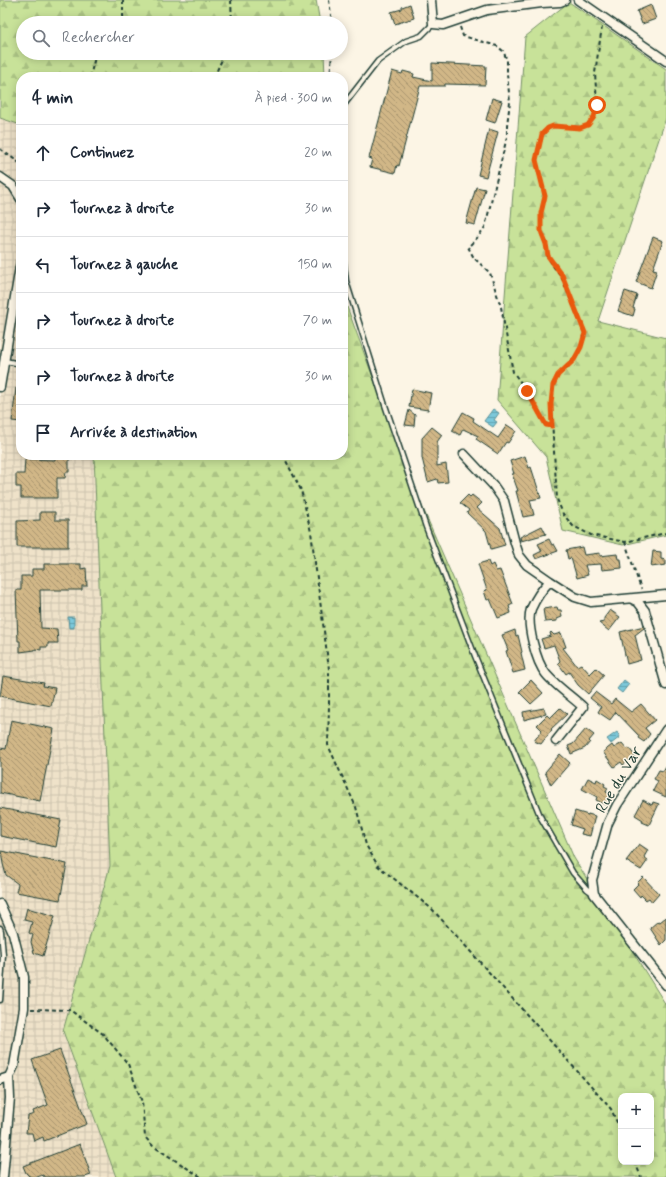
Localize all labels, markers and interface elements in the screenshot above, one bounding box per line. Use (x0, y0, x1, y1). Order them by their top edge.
search box (16, 16, 348, 60)
icon: search (30, 27, 52, 49)
text: Rechercher (62, 28, 135, 48)
text: 4 min (32, 87, 73, 109)
text: À pied · 300 m (254, 90, 332, 107)
route start (588, 96, 606, 114)
icon: ahead (32, 142, 54, 164)
text: Continuez (70, 143, 134, 163)
text: 20 m (304, 144, 332, 161)
icon: right (32, 198, 54, 220)
text: Tournez à droite (70, 199, 174, 219)
text: 30 m (305, 200, 332, 217)
icon: left (32, 254, 54, 276)
text: Tournez à gauche (70, 255, 178, 275)
text: 150 m (298, 256, 332, 273)
icon: right (32, 310, 54, 332)
text: Tournez à droite (70, 311, 174, 331)
text: 70 m (303, 312, 332, 329)
icon: right (32, 366, 54, 388)
text: Tournez à droite (70, 367, 174, 387)
text: 30 m (305, 368, 332, 385)
route end (518, 382, 536, 400)
icon: arrive (32, 422, 54, 444)
text: Arrivée à destination (70, 423, 197, 443)
street label: Rue du Var (591, 742, 647, 817)
map controls (618, 1093, 654, 1165)
button: + (618, 1093, 654, 1129)
button: − (618, 1129, 654, 1165)

